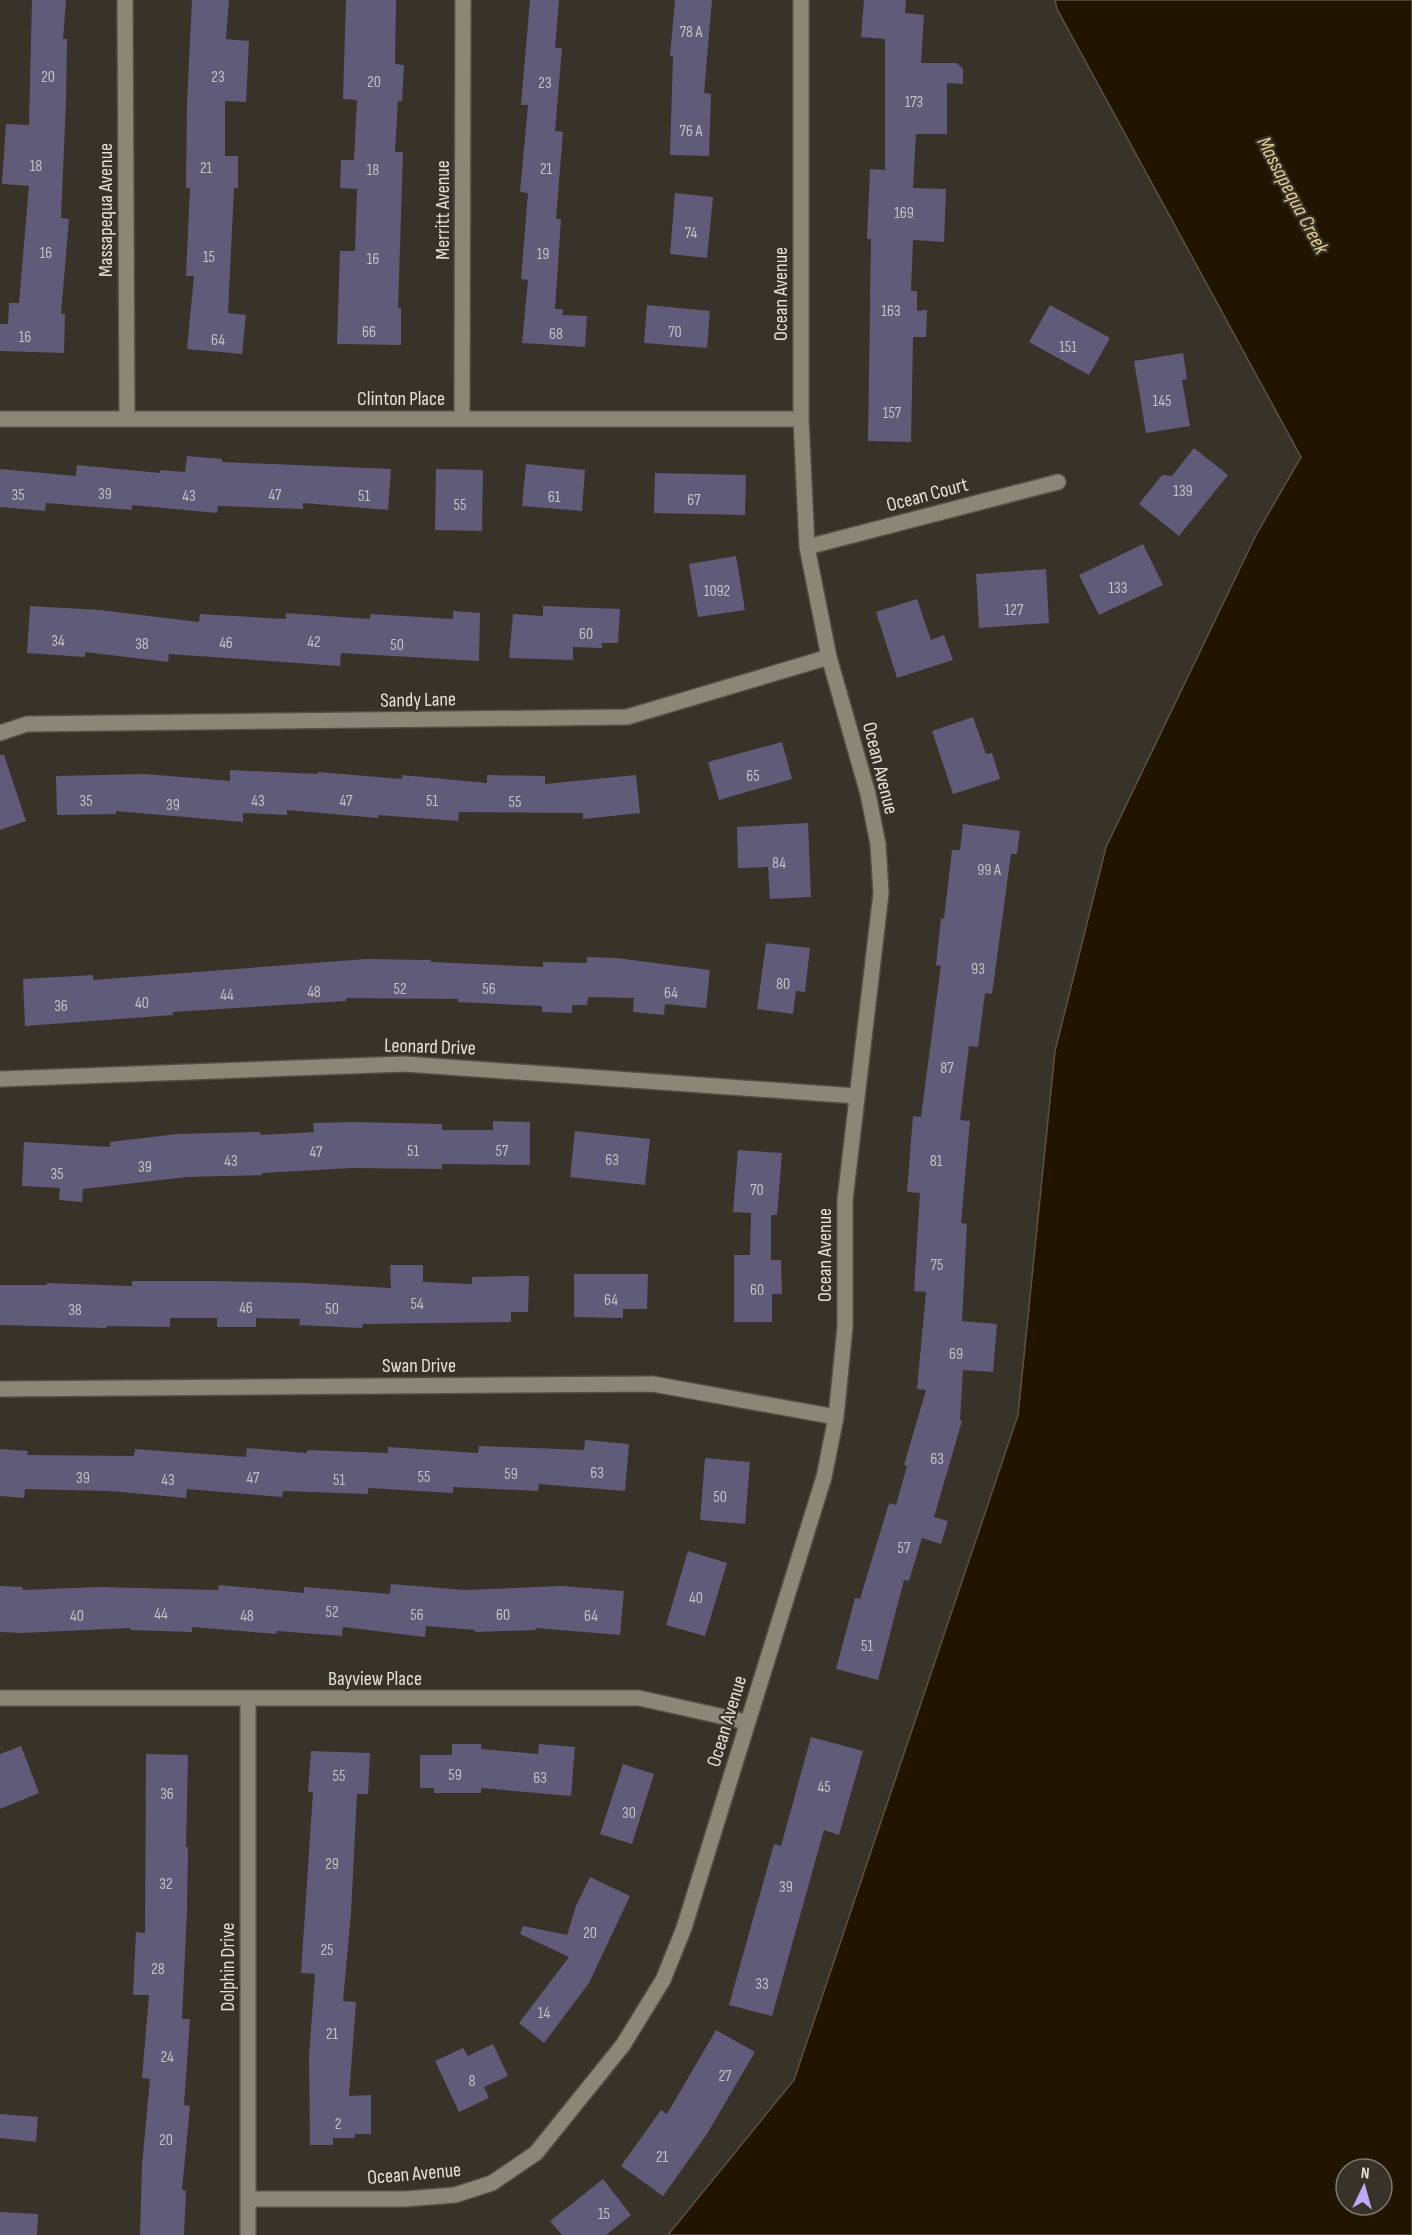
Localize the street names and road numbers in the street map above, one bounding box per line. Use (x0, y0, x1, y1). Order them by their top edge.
street label: Massapequa Avenue (94, 143, 118, 277)
street label: Merritt Avenue (431, 160, 455, 260)
street label: Ocean Avenue (769, 247, 793, 341)
street label: Clinton Place (357, 387, 445, 411)
street label: Ocean Court (884, 473, 971, 517)
street label: Sandy Lane (380, 687, 456, 713)
street label: Ocean Avenue (857, 720, 903, 817)
street label: Leonard Drive (384, 1033, 476, 1061)
street label: Ocean Avenue (813, 1208, 837, 1302)
street label: Swan Drive (382, 1354, 456, 1378)
street label: Bayview Place (328, 1667, 422, 1691)
street label: Ocean Avenue (702, 1673, 752, 1770)
street label: Dolphin Drive (216, 1922, 240, 2012)
street label: Ocean Avenue (366, 2158, 462, 2190)

